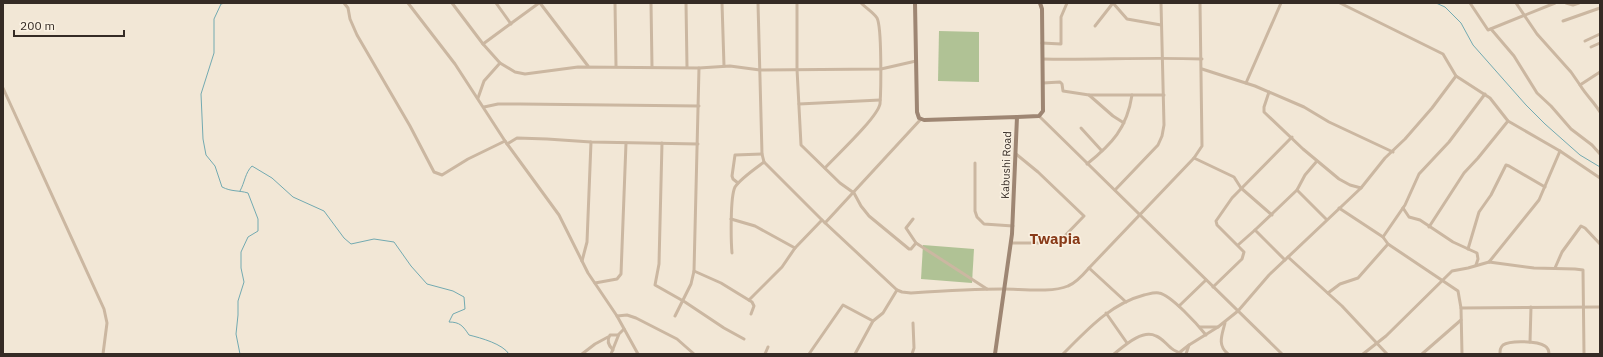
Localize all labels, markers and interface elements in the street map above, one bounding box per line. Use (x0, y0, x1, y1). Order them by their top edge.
scale bar (14, 12, 124, 38)
text: 200 m (20, 18, 55, 33)
street label: Kabushi Road (998, 131, 1014, 199)
district label: Twapia (1029, 229, 1081, 248)

